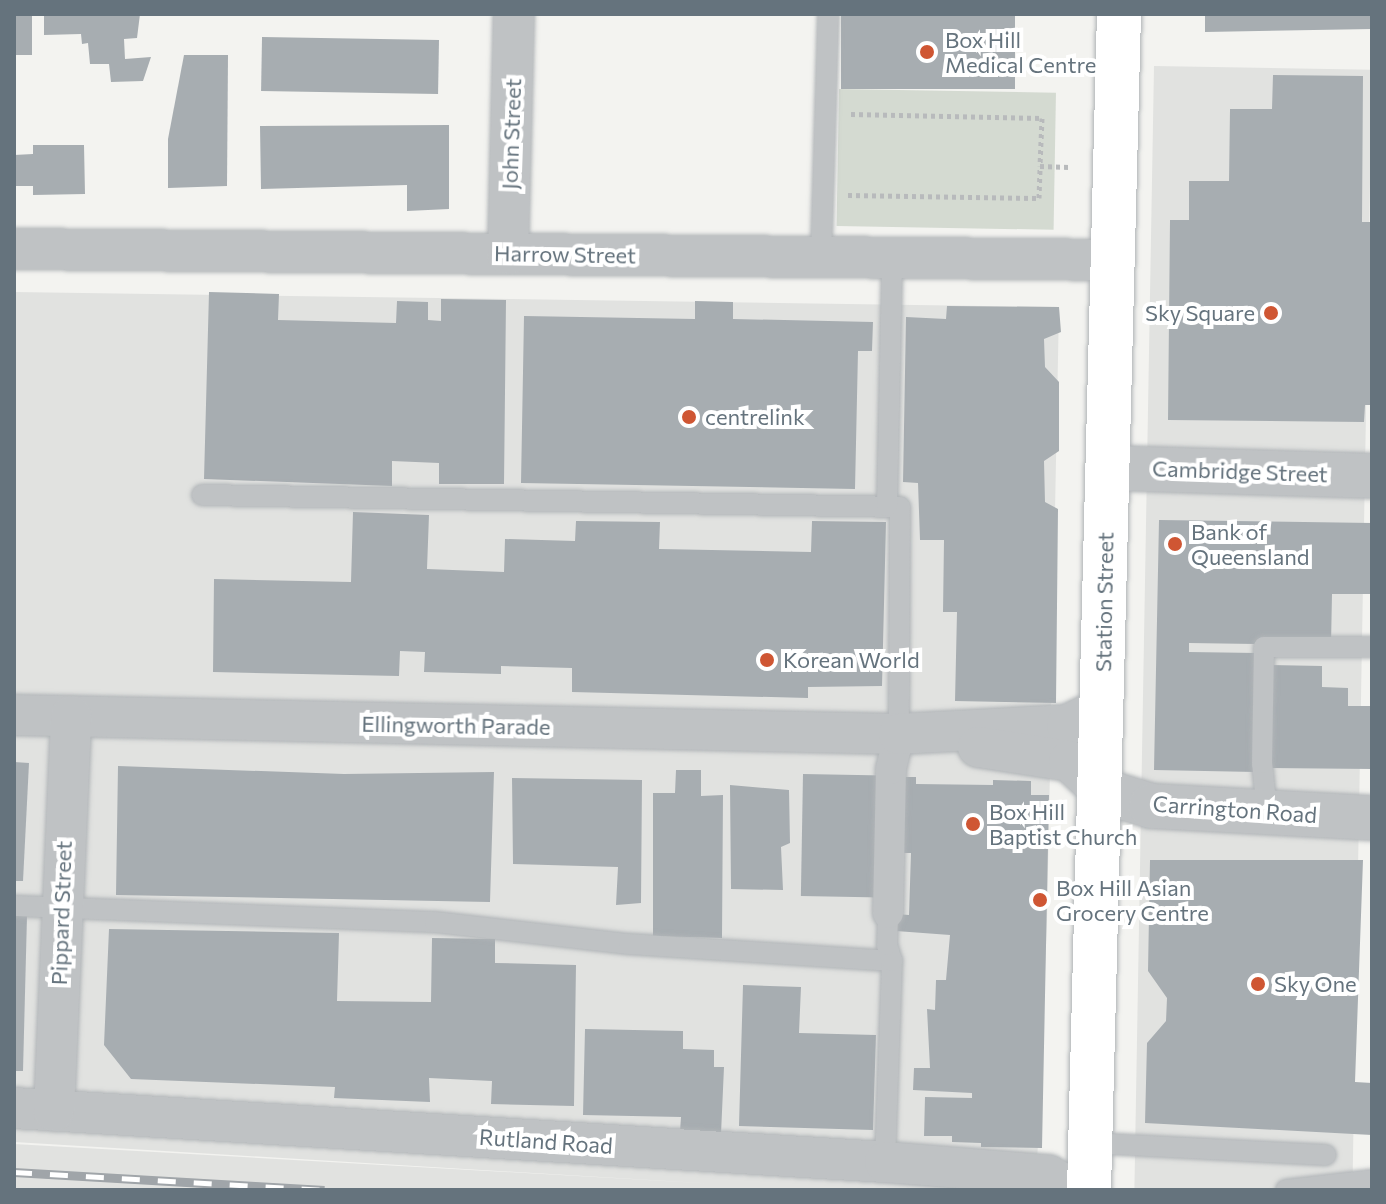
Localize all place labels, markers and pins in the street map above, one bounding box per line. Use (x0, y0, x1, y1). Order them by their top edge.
place label: Box Hill Medical Centre (945, 26, 1096, 78)
marker: Box Hill Medical Centre (916, 41, 938, 63)
place label: Sky Square (1145, 300, 1255, 326)
marker: Sky Square (1262, 304, 1280, 322)
place label: centrelink (705, 404, 805, 430)
marker: centrelink (680, 408, 698, 426)
place label: Bank of Queensland (1191, 518, 1309, 570)
marker: Bank of Queensland (1166, 535, 1184, 553)
place label: Korean World (783, 647, 920, 673)
marker: Korean World (758, 651, 776, 669)
place label: Box Hill Baptist Church (989, 798, 1137, 850)
marker: Box Hill Baptist Church (964, 815, 982, 833)
place label: Box Hill Asian Grocery Centre (1056, 874, 1209, 926)
marker: Box Hill Asian Grocery Centre (1031, 891, 1049, 909)
place label: Sky One (1274, 971, 1357, 997)
marker: Sky One (1249, 975, 1267, 993)

